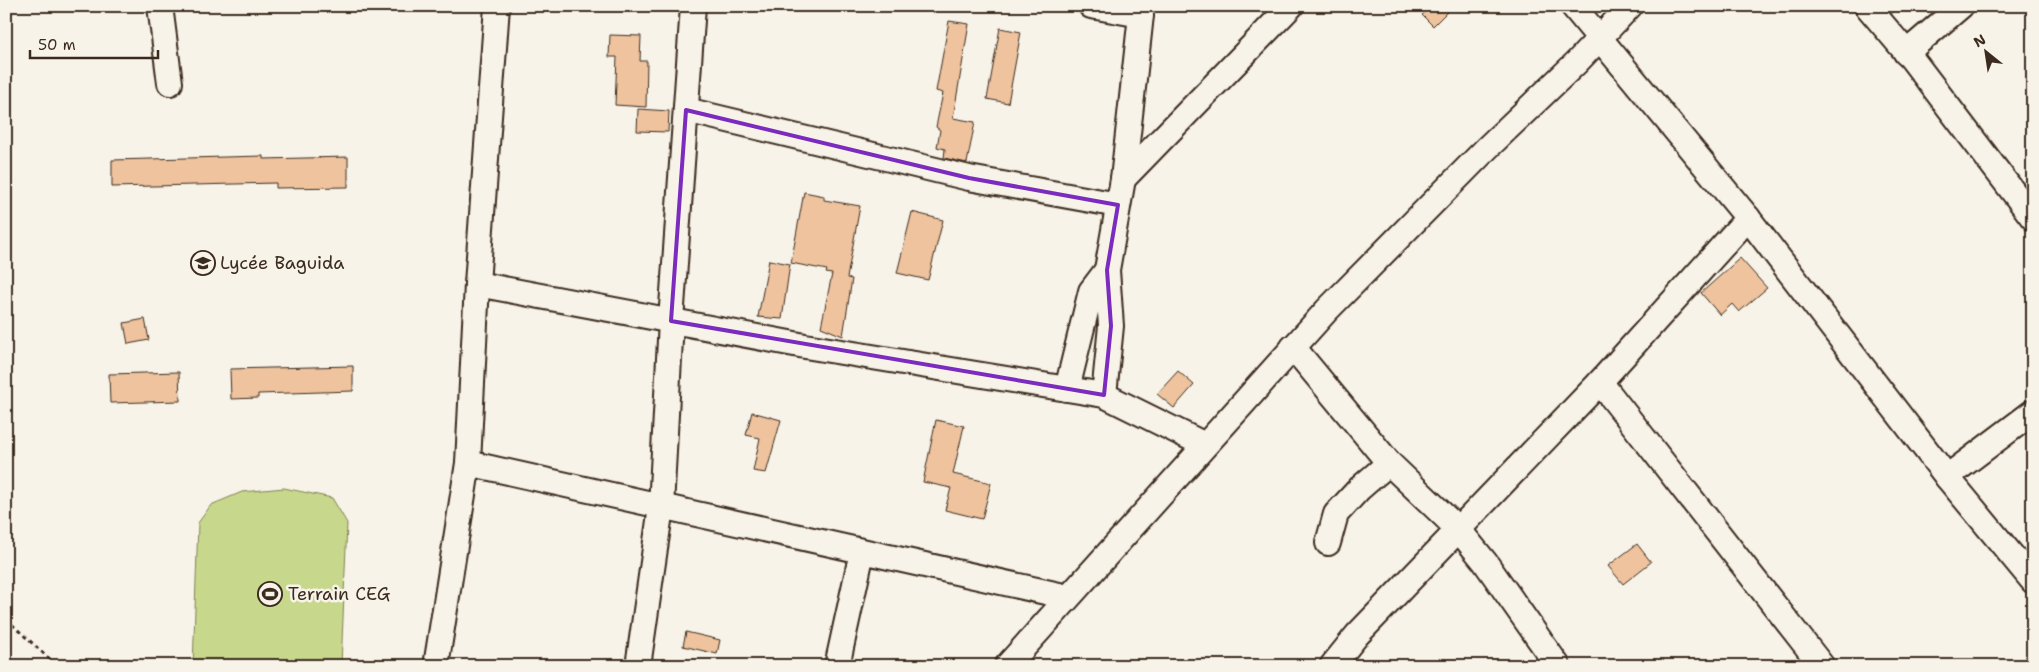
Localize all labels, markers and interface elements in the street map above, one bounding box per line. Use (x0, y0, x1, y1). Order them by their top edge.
scale bar (30, 28, 158, 60)
north arrow (1962, 28, 2012, 78)
text: N (1970, 30, 1989, 51)
text: 50 m (38, 35, 76, 55)
school or university icon: Lycée Baguida (190, 250, 216, 276)
place label: Lycée Baguida (220, 251, 345, 275)
sports icon: Terrain CEG (257, 581, 283, 607)
place label: Terrain CEG (288, 582, 391, 606)

